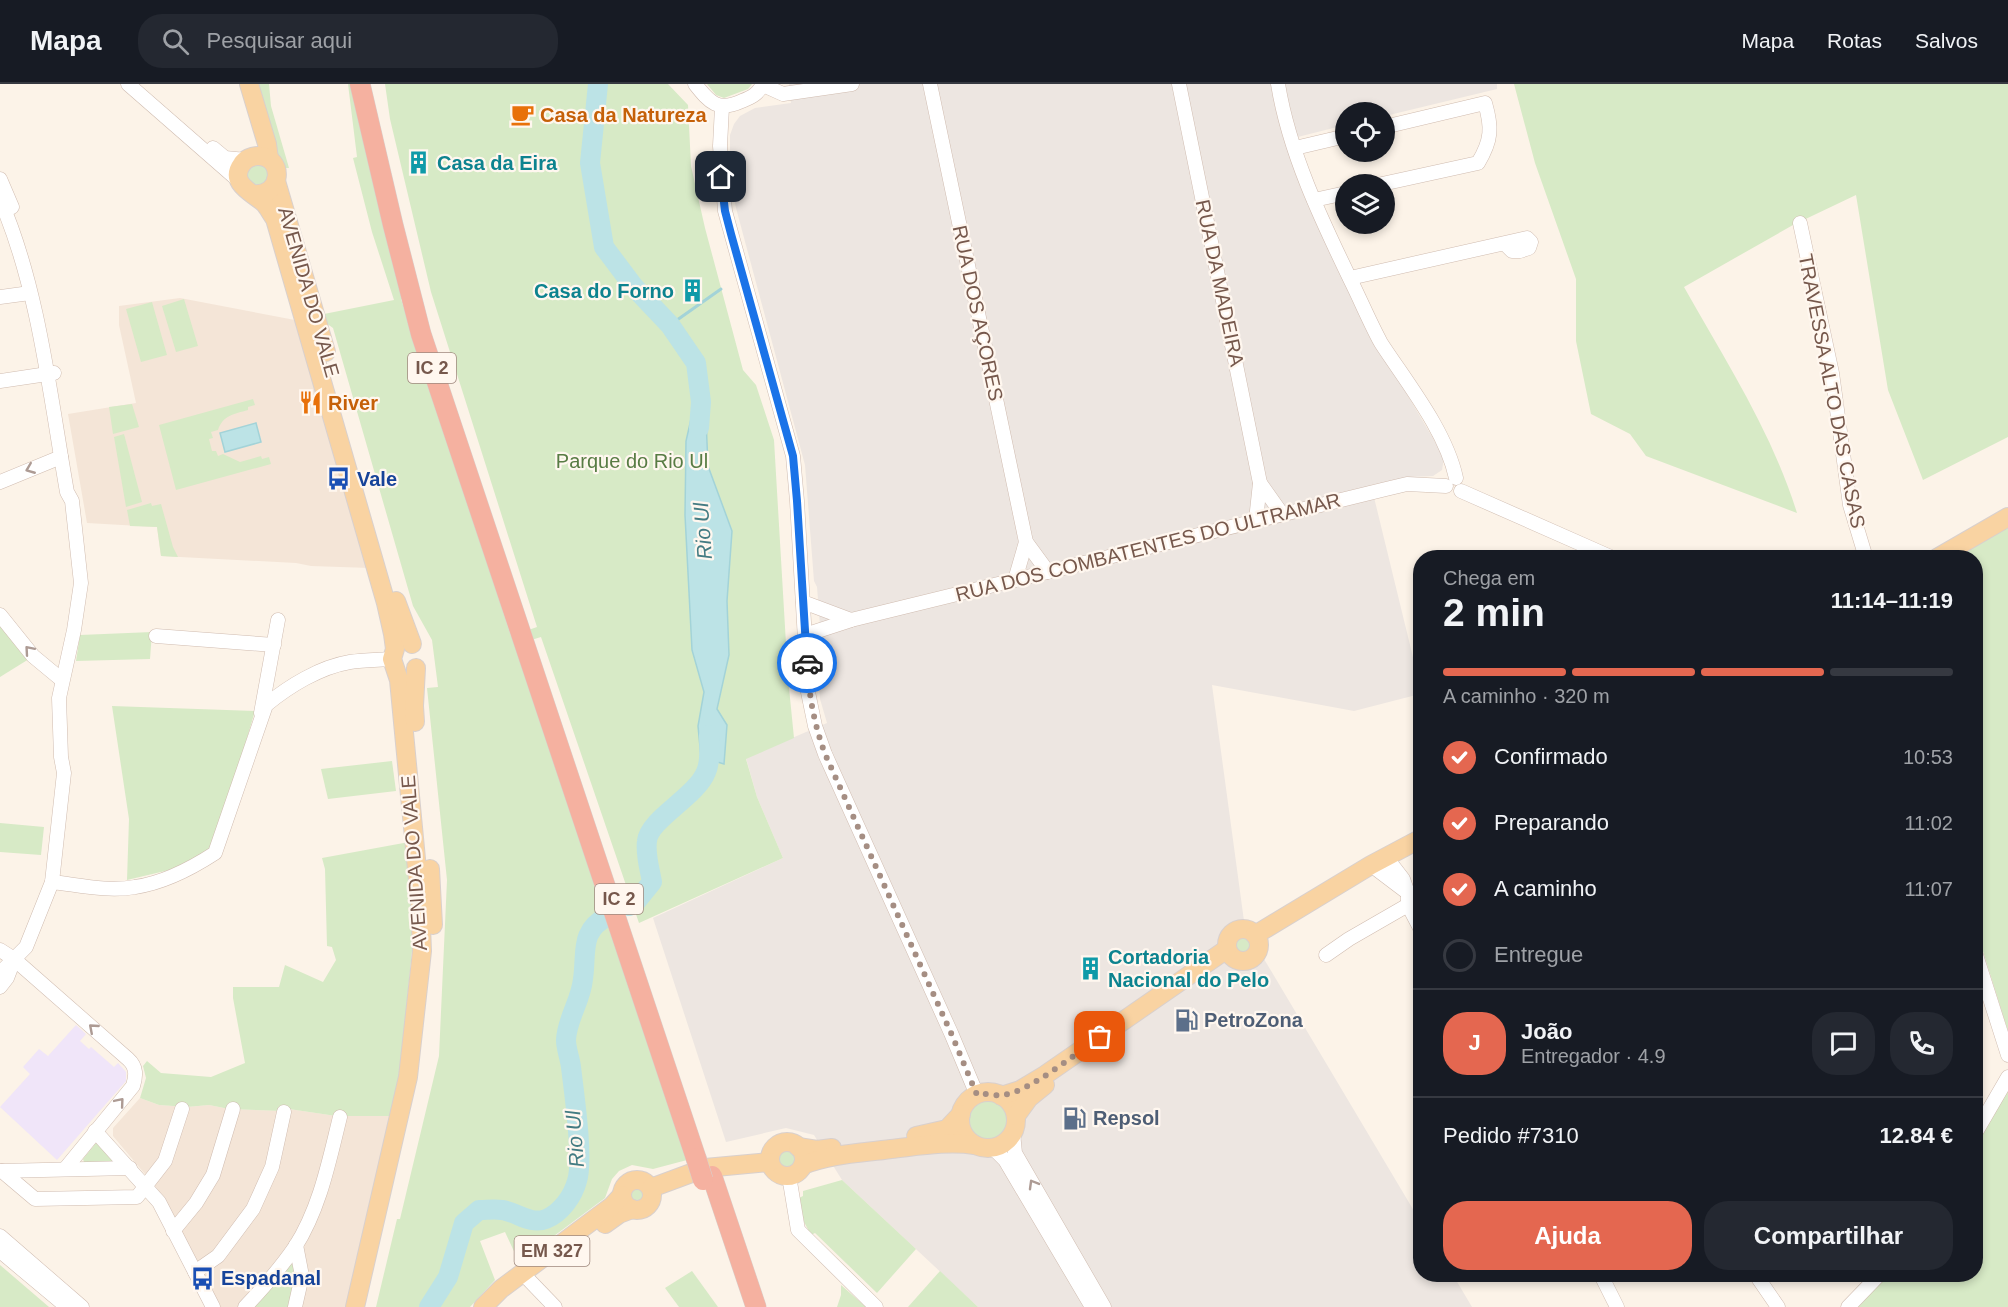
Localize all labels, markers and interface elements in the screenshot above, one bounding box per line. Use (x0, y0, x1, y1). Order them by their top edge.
search box (138, 14, 558, 68)
text: Mapa (30, 25, 102, 56)
icon: search (159, 25, 192, 58)
text: Pesquisar aqui (207, 28, 352, 53)
text: Mapa (1742, 29, 1794, 52)
text: Rotas (1827, 29, 1882, 52)
text: Salvos (1915, 29, 1978, 52)
cafe icon: Casa da Natureza (509, 102, 535, 128)
map controls (1335, 102, 1395, 234)
button: locate (1335, 102, 1395, 162)
place label: Casa da Natureza (540, 104, 708, 126)
building icon: Casa da Eira (406, 150, 432, 176)
pin (695, 151, 746, 202)
place label: Casa da Eira (437, 152, 558, 174)
icon: home (704, 160, 737, 193)
button: layers (1335, 174, 1395, 234)
street label: RUA DA MADEIRA (1192, 198, 1249, 369)
street label: AVENIDA DO VALE (274, 204, 344, 380)
street label: RUA DOS AÇORES (949, 223, 1007, 403)
street label: TRAVESSA ALTO DAS CASAS (1795, 252, 1869, 530)
building icon: Casa do Forno (679, 278, 705, 304)
place label: Casa do Forno (534, 280, 674, 302)
road number: IC 2 (408, 353, 456, 383)
restaurant icon: River (297, 390, 323, 416)
place label: River (328, 392, 378, 414)
park label: Parque do Rio Ul (556, 450, 708, 472)
one-way arrow (26, 462, 37, 474)
bus stop icon: Vale (326, 466, 352, 492)
place label: Vale (357, 468, 397, 490)
street label: RUA DOS COMBATENTES DO ULTRAMAR (953, 488, 1343, 606)
water label: Rio Ul (689, 500, 716, 560)
text: Chega em (1443, 567, 1535, 589)
text: 11:14–11:19 (1831, 588, 1953, 613)
text: 2 min (1443, 591, 1545, 634)
courier (777, 633, 837, 693)
one-way arrow (25, 646, 36, 657)
icon: car (791, 647, 824, 680)
text: A caminho · 320 m (1443, 685, 1610, 707)
icon: check (1443, 741, 1476, 774)
text: Confirmado (1494, 744, 1608, 769)
text: 10:53 (1903, 746, 1953, 768)
street label: AVENIDA DO VALE (397, 774, 431, 952)
icon: check (1443, 807, 1476, 840)
text: Preparando (1494, 810, 1609, 835)
text: 11:02 (1904, 812, 1953, 834)
icon: check (1443, 873, 1476, 906)
text: A caminho (1494, 876, 1597, 901)
text: 11:07 (1904, 878, 1953, 900)
road number: IC 2 (595, 884, 643, 914)
text: Entregue (1494, 942, 1583, 967)
place label: Cortadoria Nacional do Pelo (1108, 946, 1269, 991)
building icon: Cortadoria Nacional do Pelo (1077, 955, 1103, 981)
fuel station icon: PetroZona (1173, 1007, 1199, 1033)
place label: PetroZona (1204, 1009, 1304, 1031)
pin (1074, 1011, 1125, 1062)
button: chat (1812, 1012, 1875, 1075)
button: phone (1890, 1012, 1953, 1075)
text: João (1521, 1019, 1572, 1044)
icon: bag (1083, 1020, 1116, 1053)
one-way arrow (89, 1024, 100, 1035)
text: J (1468, 1030, 1481, 1055)
text: Entregador · 4.9 (1521, 1045, 1666, 1067)
one-way arrow (113, 1098, 124, 1109)
fuel station icon: Repsol (1062, 1105, 1088, 1131)
place label: Repsol (1093, 1107, 1160, 1129)
water label: Rio Ul (561, 1108, 588, 1168)
text: Pedido #7310 (1443, 1123, 1579, 1148)
text: 12.84 € (1880, 1123, 1953, 1148)
one-way arrow (1028, 1179, 1040, 1190)
button: Ajuda (1443, 1201, 1692, 1270)
button: Compartilhar (1704, 1201, 1953, 1270)
road number: EM 327 (514, 1236, 590, 1266)
bus stop icon: Espadanal (190, 1265, 216, 1291)
place label: Espadanal (221, 1267, 321, 1289)

